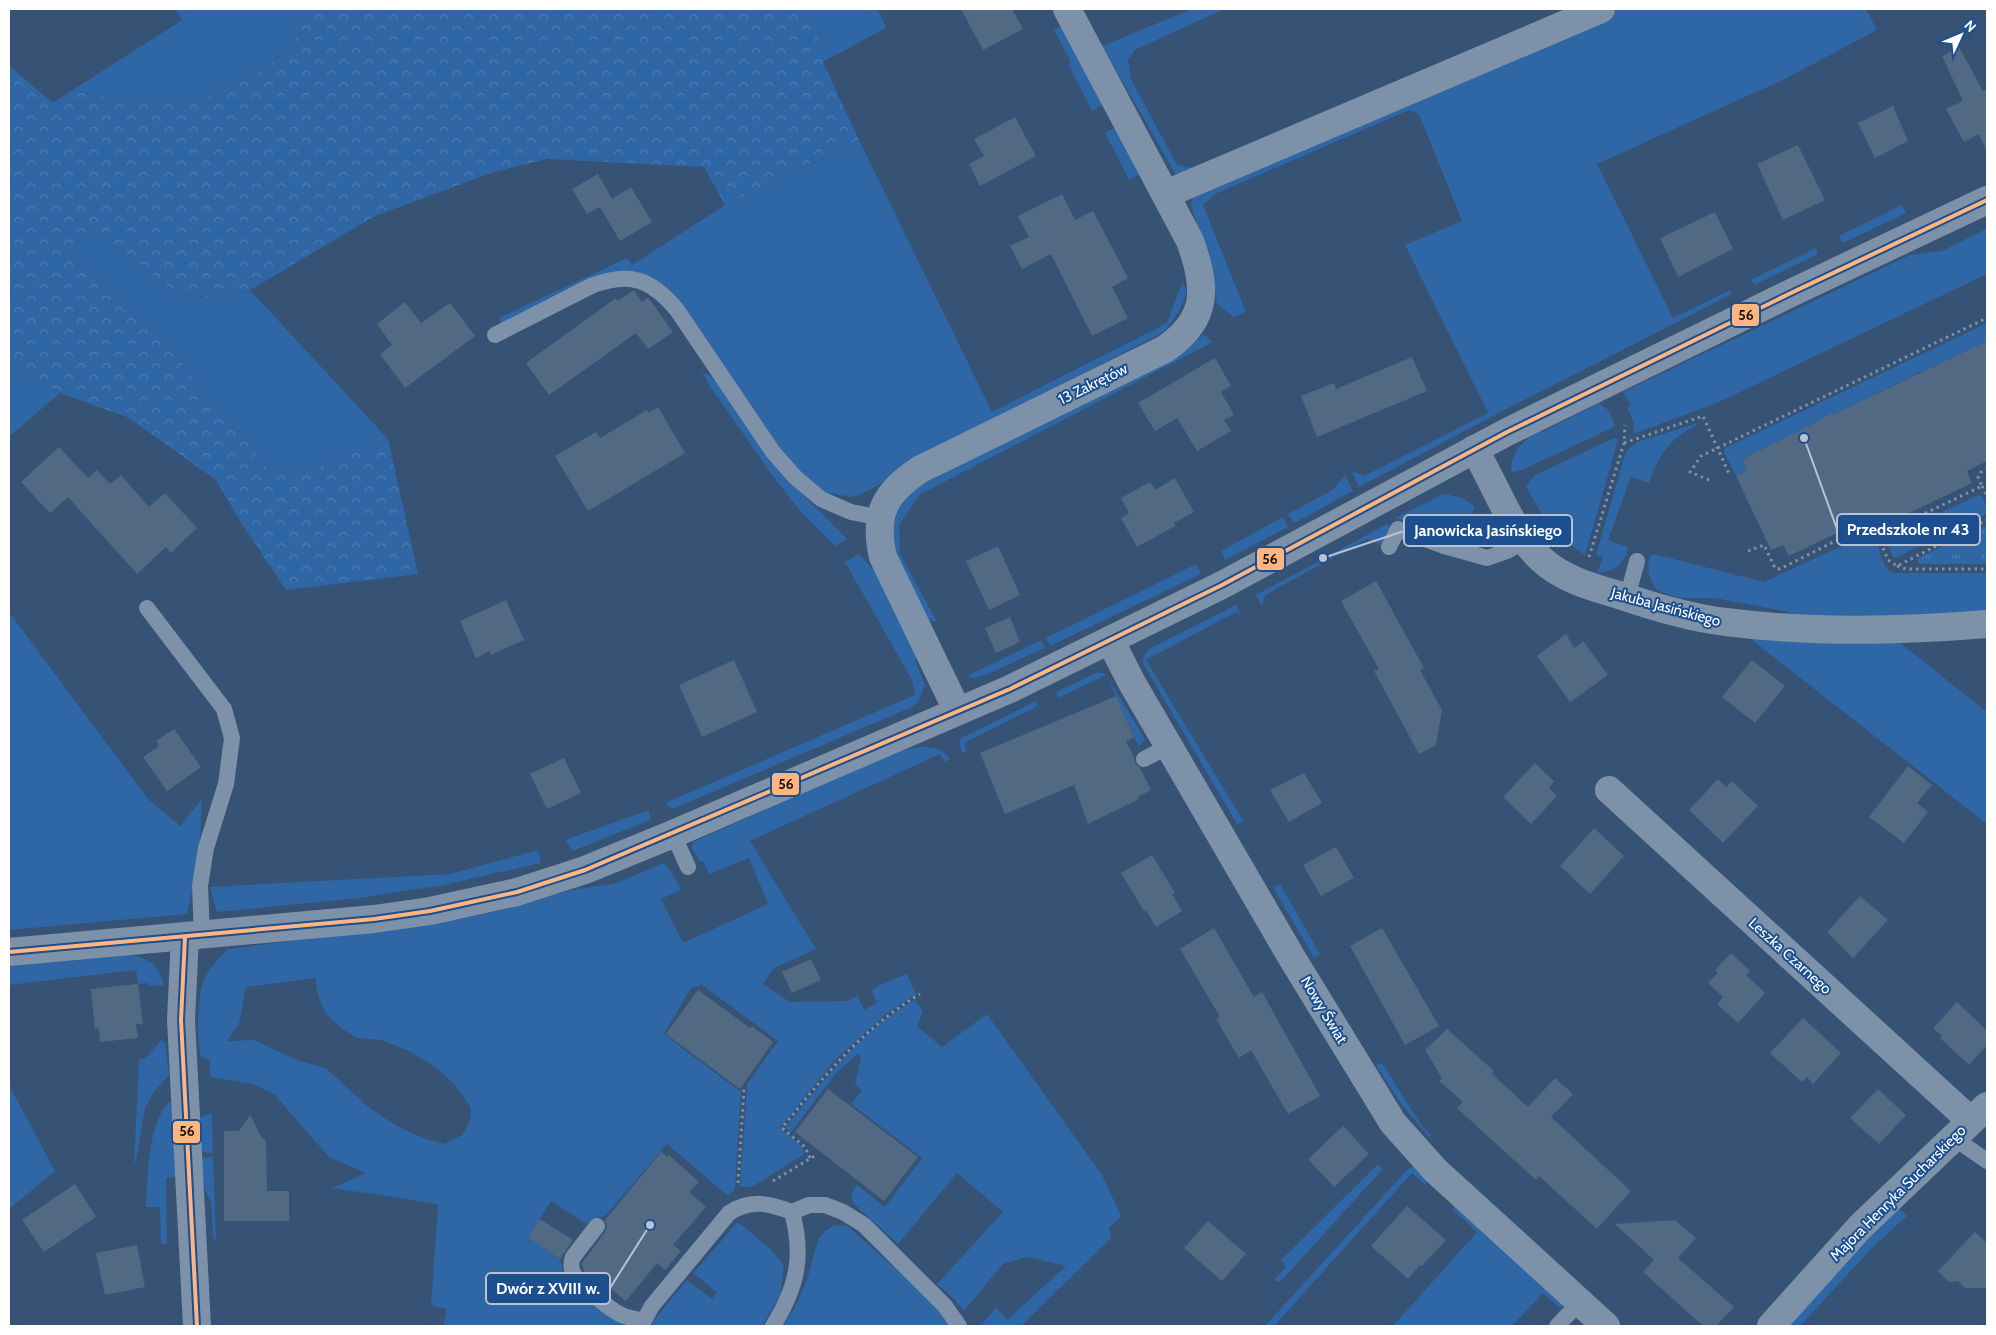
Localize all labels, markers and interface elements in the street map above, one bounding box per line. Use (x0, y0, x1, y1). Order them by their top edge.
north arrow (1936, 10, 1986, 60)
text: N (1960, 16, 1980, 36)
line badge: 56 (1731, 303, 1760, 327)
text: 56 (1738, 306, 1754, 324)
street label: 13 Zakrętów (1055, 359, 1131, 408)
callout: Przedszkole nr 43 (1837, 514, 1980, 545)
callout: Janowicka Jasińskiego (1404, 515, 1572, 546)
text: Przedszkole nr 43 (1847, 520, 1969, 539)
text: Janowicka Jasińskiego (1413, 521, 1562, 540)
line badge: 56 (1256, 547, 1285, 571)
text: 56 (1262, 550, 1278, 568)
street label: Jakuba Jasińskiego (1608, 583, 1723, 630)
line badge: 56 (771, 772, 800, 796)
text: 56 (778, 775, 794, 793)
street label: Leszka Czarnego (1745, 914, 1835, 998)
street label: Nowy Świat (1297, 973, 1352, 1047)
line badge: 56 (172, 1120, 201, 1144)
street label: Majora Henryka Sucharskiego (1826, 1121, 1970, 1265)
text: 56 (179, 1122, 195, 1140)
callout: Dwór z XVIII w. (486, 1273, 610, 1304)
text: Dwór z XVIII w. (496, 1279, 600, 1298)

